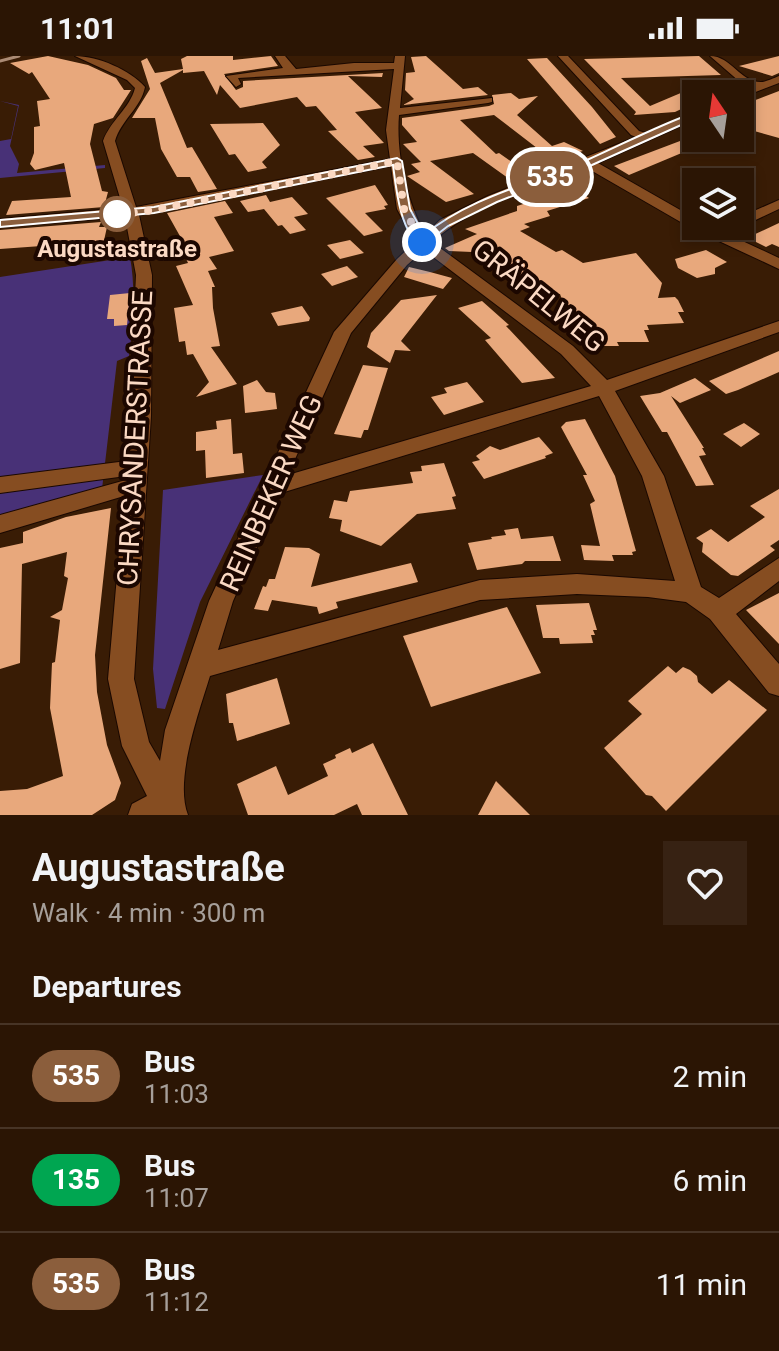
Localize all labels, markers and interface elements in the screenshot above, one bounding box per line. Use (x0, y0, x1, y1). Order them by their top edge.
text: 11:01 (40, 11, 117, 46)
north arrow (682, 80, 754, 152)
map controls (682, 80, 754, 240)
line badge: 535 (504, 151, 596, 203)
text: 535 (526, 160, 574, 193)
button: layers (682, 168, 754, 240)
marker: Augustastraße (100, 197, 134, 231)
your location (402, 222, 442, 262)
street label: GRÄPELWEG (466, 232, 612, 360)
place label: Augustastraße (37, 235, 197, 263)
street label: CHRYSANDERSTRASSE (111, 289, 159, 587)
street label: REINBEKER WEG (213, 390, 329, 596)
button: heart (663, 841, 747, 925)
text: Augustastraße (32, 846, 285, 890)
text: Walk · 4 min · 300 m (32, 898, 265, 928)
text: Departures (32, 969, 182, 1004)
text: Bus (144, 1044, 195, 1079)
text: 535 (52, 1059, 100, 1092)
text: 2 min (673, 1059, 747, 1094)
text: 11:03 (144, 1079, 209, 1109)
text: Bus (144, 1148, 195, 1183)
text: 135 (52, 1163, 100, 1196)
text: 6 min (673, 1163, 747, 1198)
text: 11:07 (144, 1183, 209, 1213)
text: Bus (144, 1252, 195, 1287)
text: 535 (52, 1267, 100, 1300)
text: 11 min (656, 1267, 747, 1302)
text: 11:12 (144, 1287, 209, 1317)

